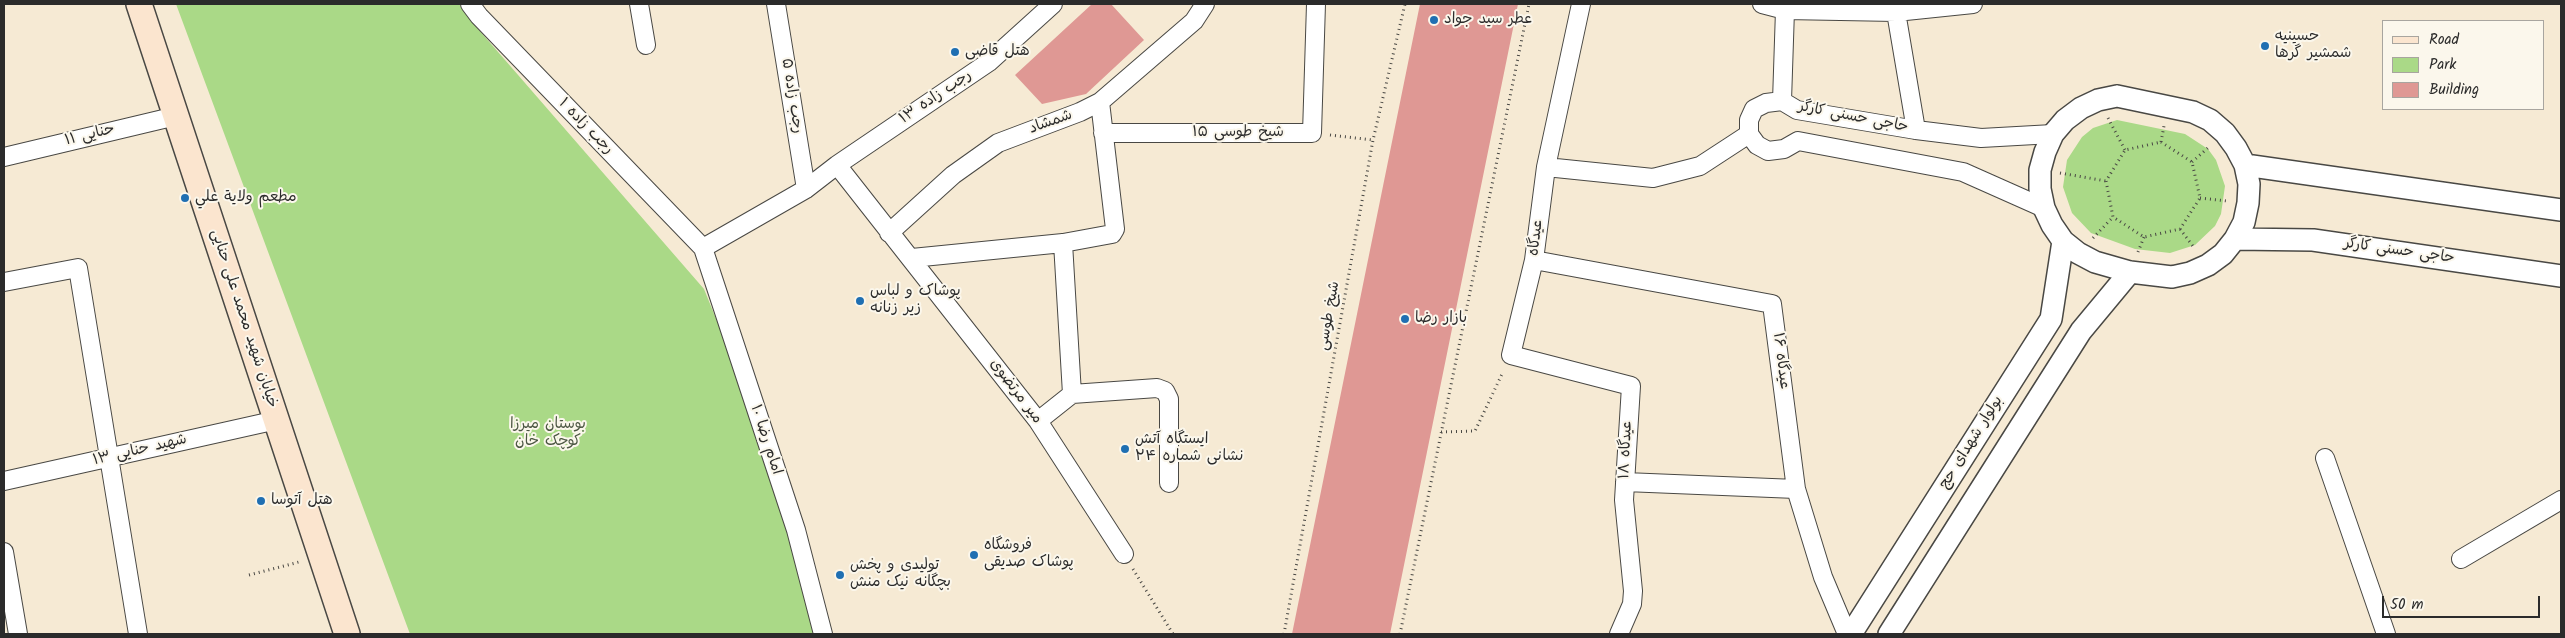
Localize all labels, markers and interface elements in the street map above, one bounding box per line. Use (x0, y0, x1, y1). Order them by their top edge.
place label: عطر سید جواد (1444, 11, 1532, 29)
marker: عطر سید جواد (1428, 14, 1440, 26)
legend (2382, 20, 2545, 110)
place label: حسینیه شمشیر گرها (2275, 28, 2351, 63)
text: Road (2429, 28, 2459, 52)
marker: حسینیه شمشیر گرها (2259, 40, 2271, 52)
place label: هتل قاضی (965, 43, 1030, 61)
marker: هتل قاضی (949, 46, 961, 58)
text: Park (2429, 53, 2456, 77)
street label: رجب زاده ۵ (776, 57, 806, 135)
street label: رجب زاده ۱۳ (896, 67, 976, 129)
text: Building (2429, 78, 2479, 102)
street label: رجب زاده ۱ (554, 95, 616, 159)
street label: حاجی حسنی کارگر (1797, 99, 1909, 137)
street label: شمشاد (1027, 107, 1075, 139)
street label: حنایی ۱۱ (63, 121, 117, 151)
street label: ۱۵ شیخ طوسی (1192, 124, 1284, 142)
place label: مطعم ولاية علي (195, 189, 297, 207)
marker: مطعم ولاية علي (179, 192, 191, 204)
street label: عیدگاه (1526, 219, 1548, 257)
street label: خیابان شهید محمد علی حنایی (206, 227, 280, 411)
street label: حاجی حسنی کارگر (2343, 235, 2455, 269)
street label: شیخ طوسی (1315, 280, 1345, 352)
place label: پوشاک و لباس زیر زنانه (870, 283, 961, 318)
marker: پوشاک و لباس زیر زنانه (854, 295, 866, 307)
place label: بازار رضا (1415, 310, 1467, 328)
marker: بازار رضا (1399, 313, 1411, 325)
street label: عیدگاه ۱۶ (1768, 332, 1792, 390)
street label: میر مرتضوی (985, 356, 1045, 428)
street label: بولوار شهدای حج (1936, 393, 2008, 493)
street label: امام رضا ۱۰ (745, 403, 785, 477)
park label: بوستان میرزا کوچک خان (510, 416, 586, 451)
street label: عیدگاه ۱۸ (1616, 420, 1638, 480)
street label: شهید حنایی ۱۳ (91, 431, 189, 471)
place label: ایستگاه آتش نشانی شماره ۲۴ (1135, 431, 1243, 466)
marker: ایستگاه آتش نشانی شماره ۲۴ (1119, 443, 1131, 455)
place label: هتل آتوسا (271, 492, 333, 510)
marker: هتل آتوسا (255, 495, 267, 507)
place label: فروشگاه پوشاک صدیقی (984, 537, 1074, 572)
marker: فروشگاه پوشاک صدیقی (968, 549, 980, 561)
place label: تولیدی و پخش بچگانه نیک منش (850, 557, 951, 592)
marker: تولیدی و پخش بچگانه نیک منش (834, 569, 846, 581)
scale bar (2385, 586, 2542, 618)
text: 50 m (2390, 593, 2424, 617)

